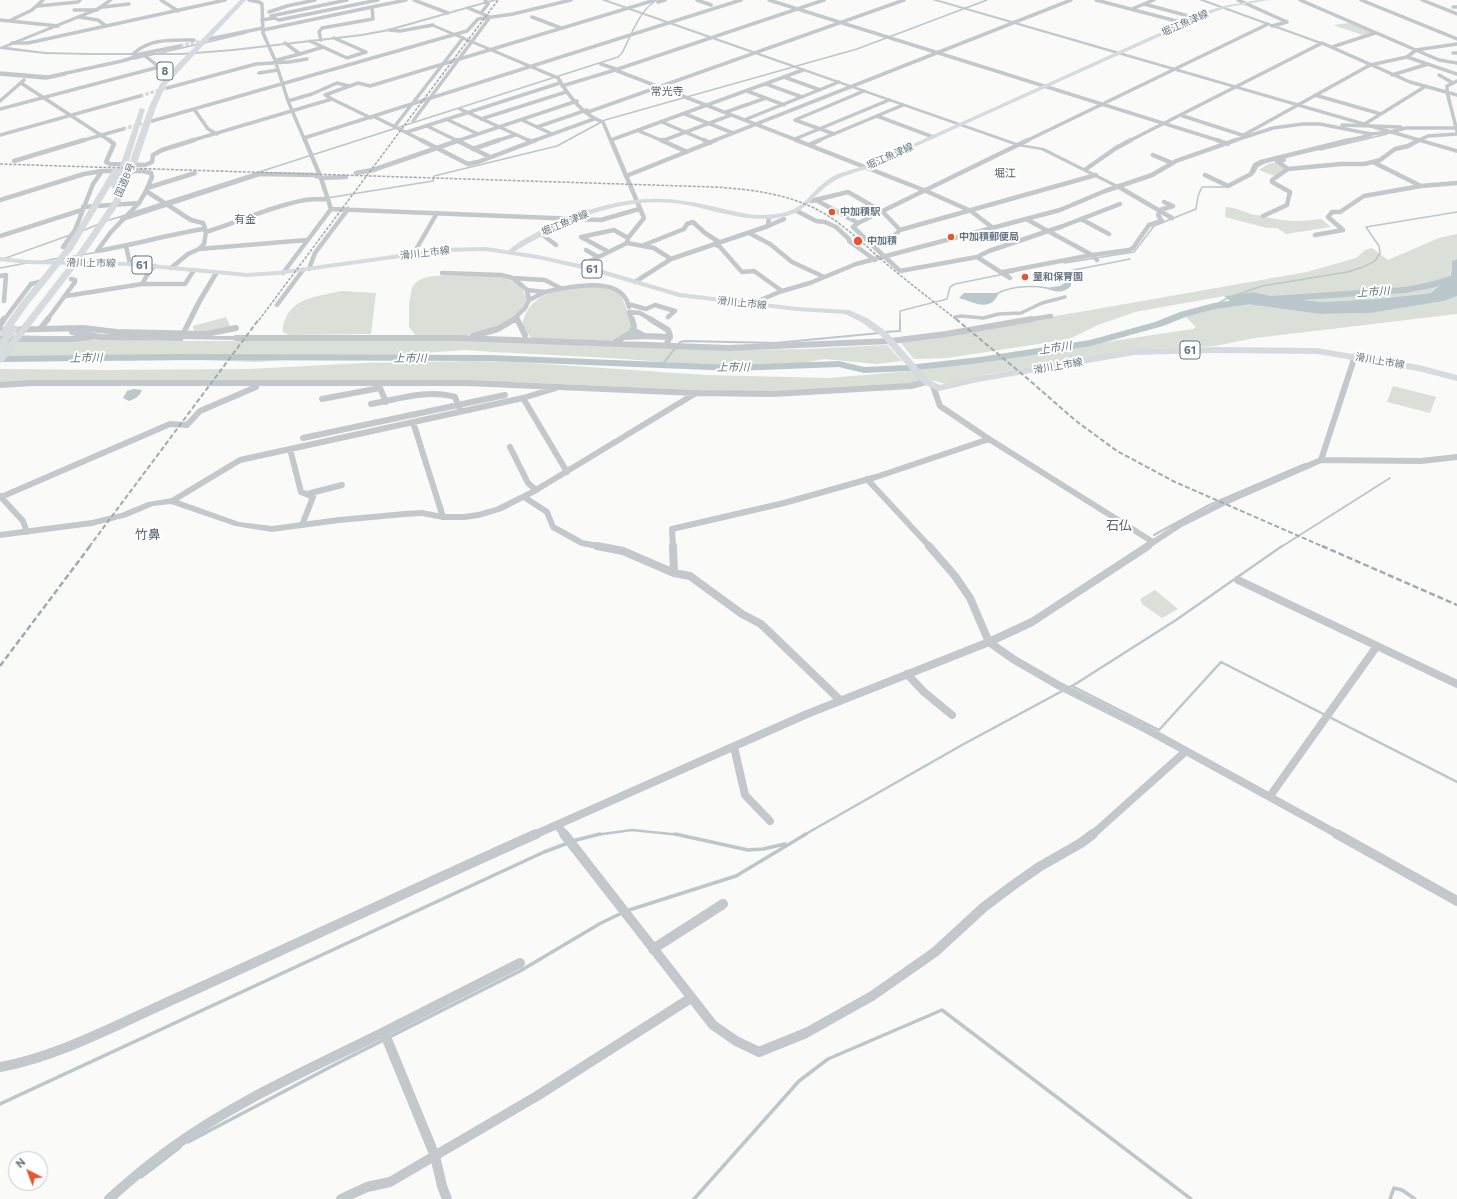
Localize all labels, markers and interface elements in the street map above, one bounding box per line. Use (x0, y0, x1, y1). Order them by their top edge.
street label: 堀江魚津線 (1160, 7, 1210, 39)
road number: 8 (157, 62, 173, 80)
district label: 常光寺 (651, 84, 683, 98)
street label: 堀江魚津線 (865, 140, 915, 172)
street label: 国道8号 (112, 161, 138, 199)
district label: 堀江 (994, 166, 1016, 180)
place label: 中加積駅 (840, 206, 880, 218)
marker: 中加積駅 (827, 207, 837, 217)
street label: 堀江魚津線 (540, 208, 590, 238)
district label: 有金 (234, 212, 256, 226)
place label: 中加積郵便局 (959, 231, 1019, 243)
marker: 中加積郵便局 (946, 232, 956, 242)
marker: 中加積 (852, 235, 864, 247)
place label: 中加積 (867, 235, 897, 247)
street label: 滑川上市線 (399, 244, 451, 262)
road number: 61 (132, 256, 152, 274)
street label: 滑川上市線 (66, 257, 116, 269)
road number: 61 (582, 260, 602, 278)
place label: 童和保育園 (1033, 271, 1083, 283)
marker: 童和保育園 (1020, 272, 1030, 282)
water label: 上市川 (1356, 284, 1390, 300)
street label: 滑川上市線 (717, 294, 767, 312)
water label: 上市川 (1038, 339, 1072, 357)
road number: 61 (1180, 341, 1200, 359)
water label: 上市川 (69, 351, 103, 365)
water label: 上市川 (394, 351, 426, 365)
street label: 滑川上市線 (1354, 351, 1406, 371)
street label: 滑川上市線 (1032, 356, 1084, 376)
water label: 上市川 (717, 360, 749, 374)
district label: 石仏 (1106, 518, 1132, 534)
district label: 竹鼻 (135, 527, 161, 543)
north arrow (8, 1151, 48, 1191)
text: N (13, 1155, 28, 1170)

